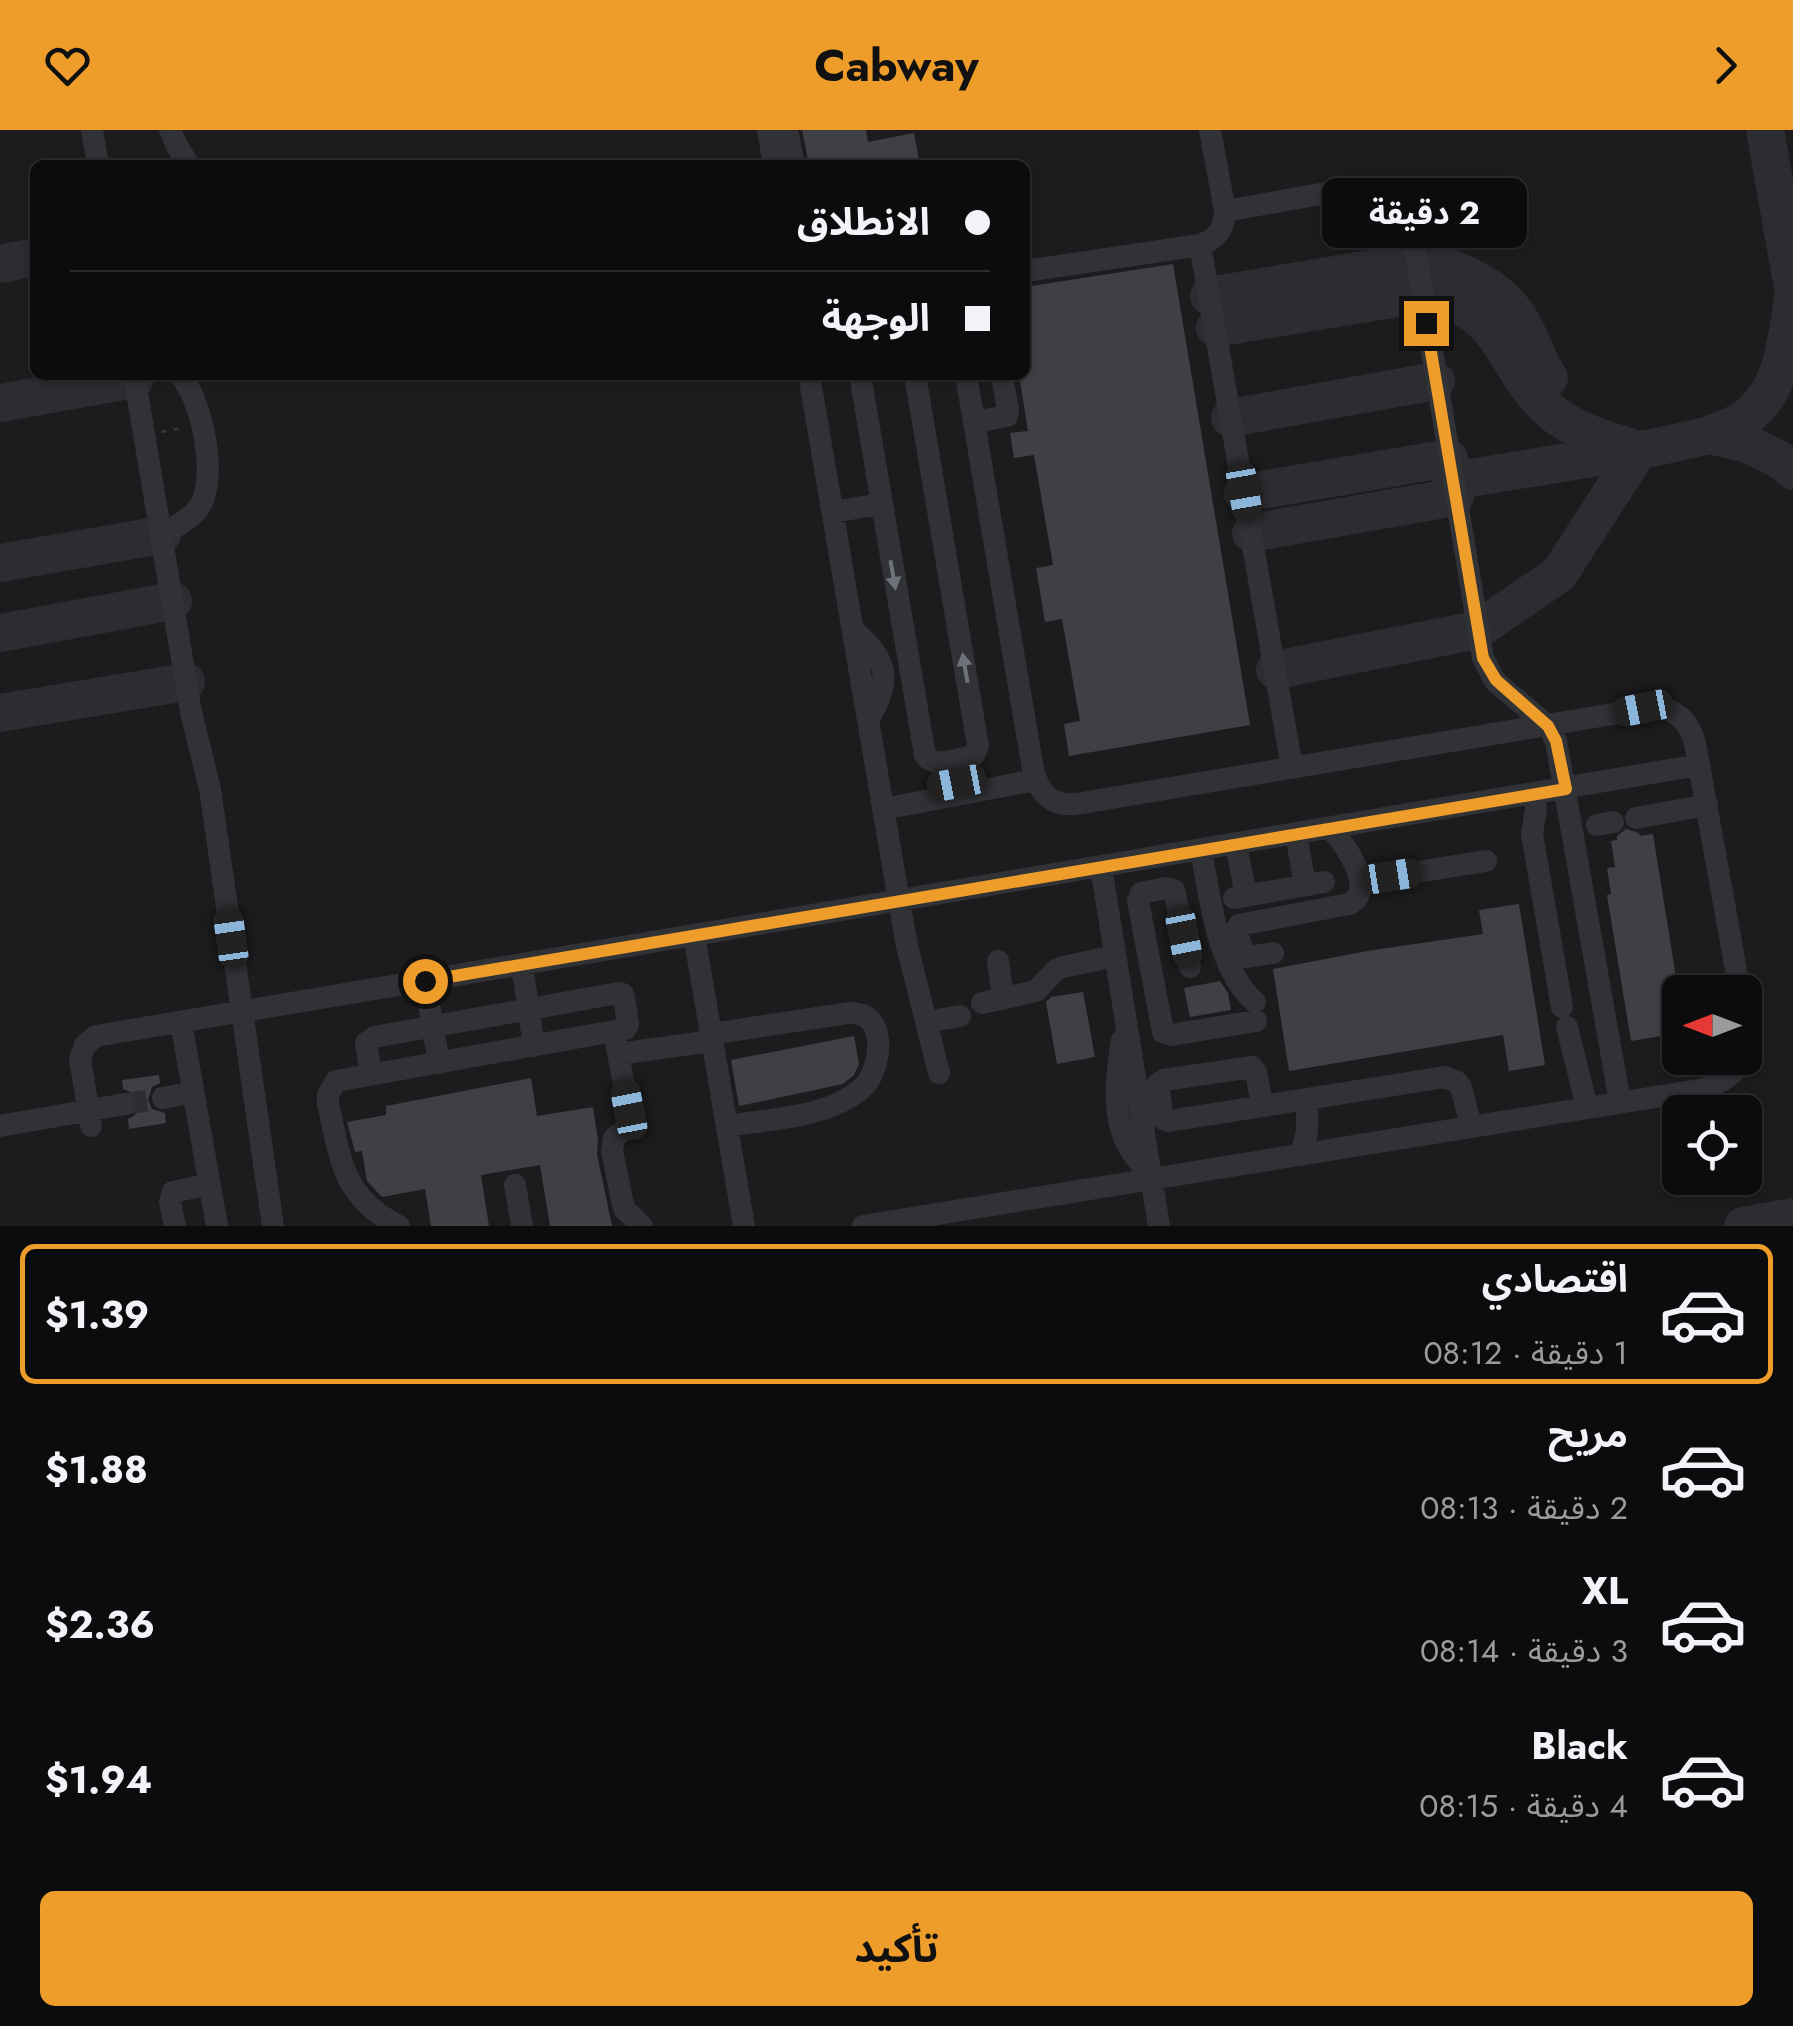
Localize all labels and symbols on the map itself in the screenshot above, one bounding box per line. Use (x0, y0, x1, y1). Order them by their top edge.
callout: 2 دقيقة (1324, 178, 1528, 248)
route end (1404, 301, 1449, 346)
car (1224, 460, 1264, 524)
one-way arrow (886, 560, 901, 591)
one-way arrow (956, 652, 972, 683)
car (1611, 688, 1675, 728)
car (925, 763, 989, 803)
car (1360, 856, 1424, 896)
car (1164, 905, 1204, 969)
car (212, 906, 250, 970)
route start (403, 959, 448, 1004)
north arrow (1662, 975, 1762, 1075)
car (609, 1078, 649, 1142)

